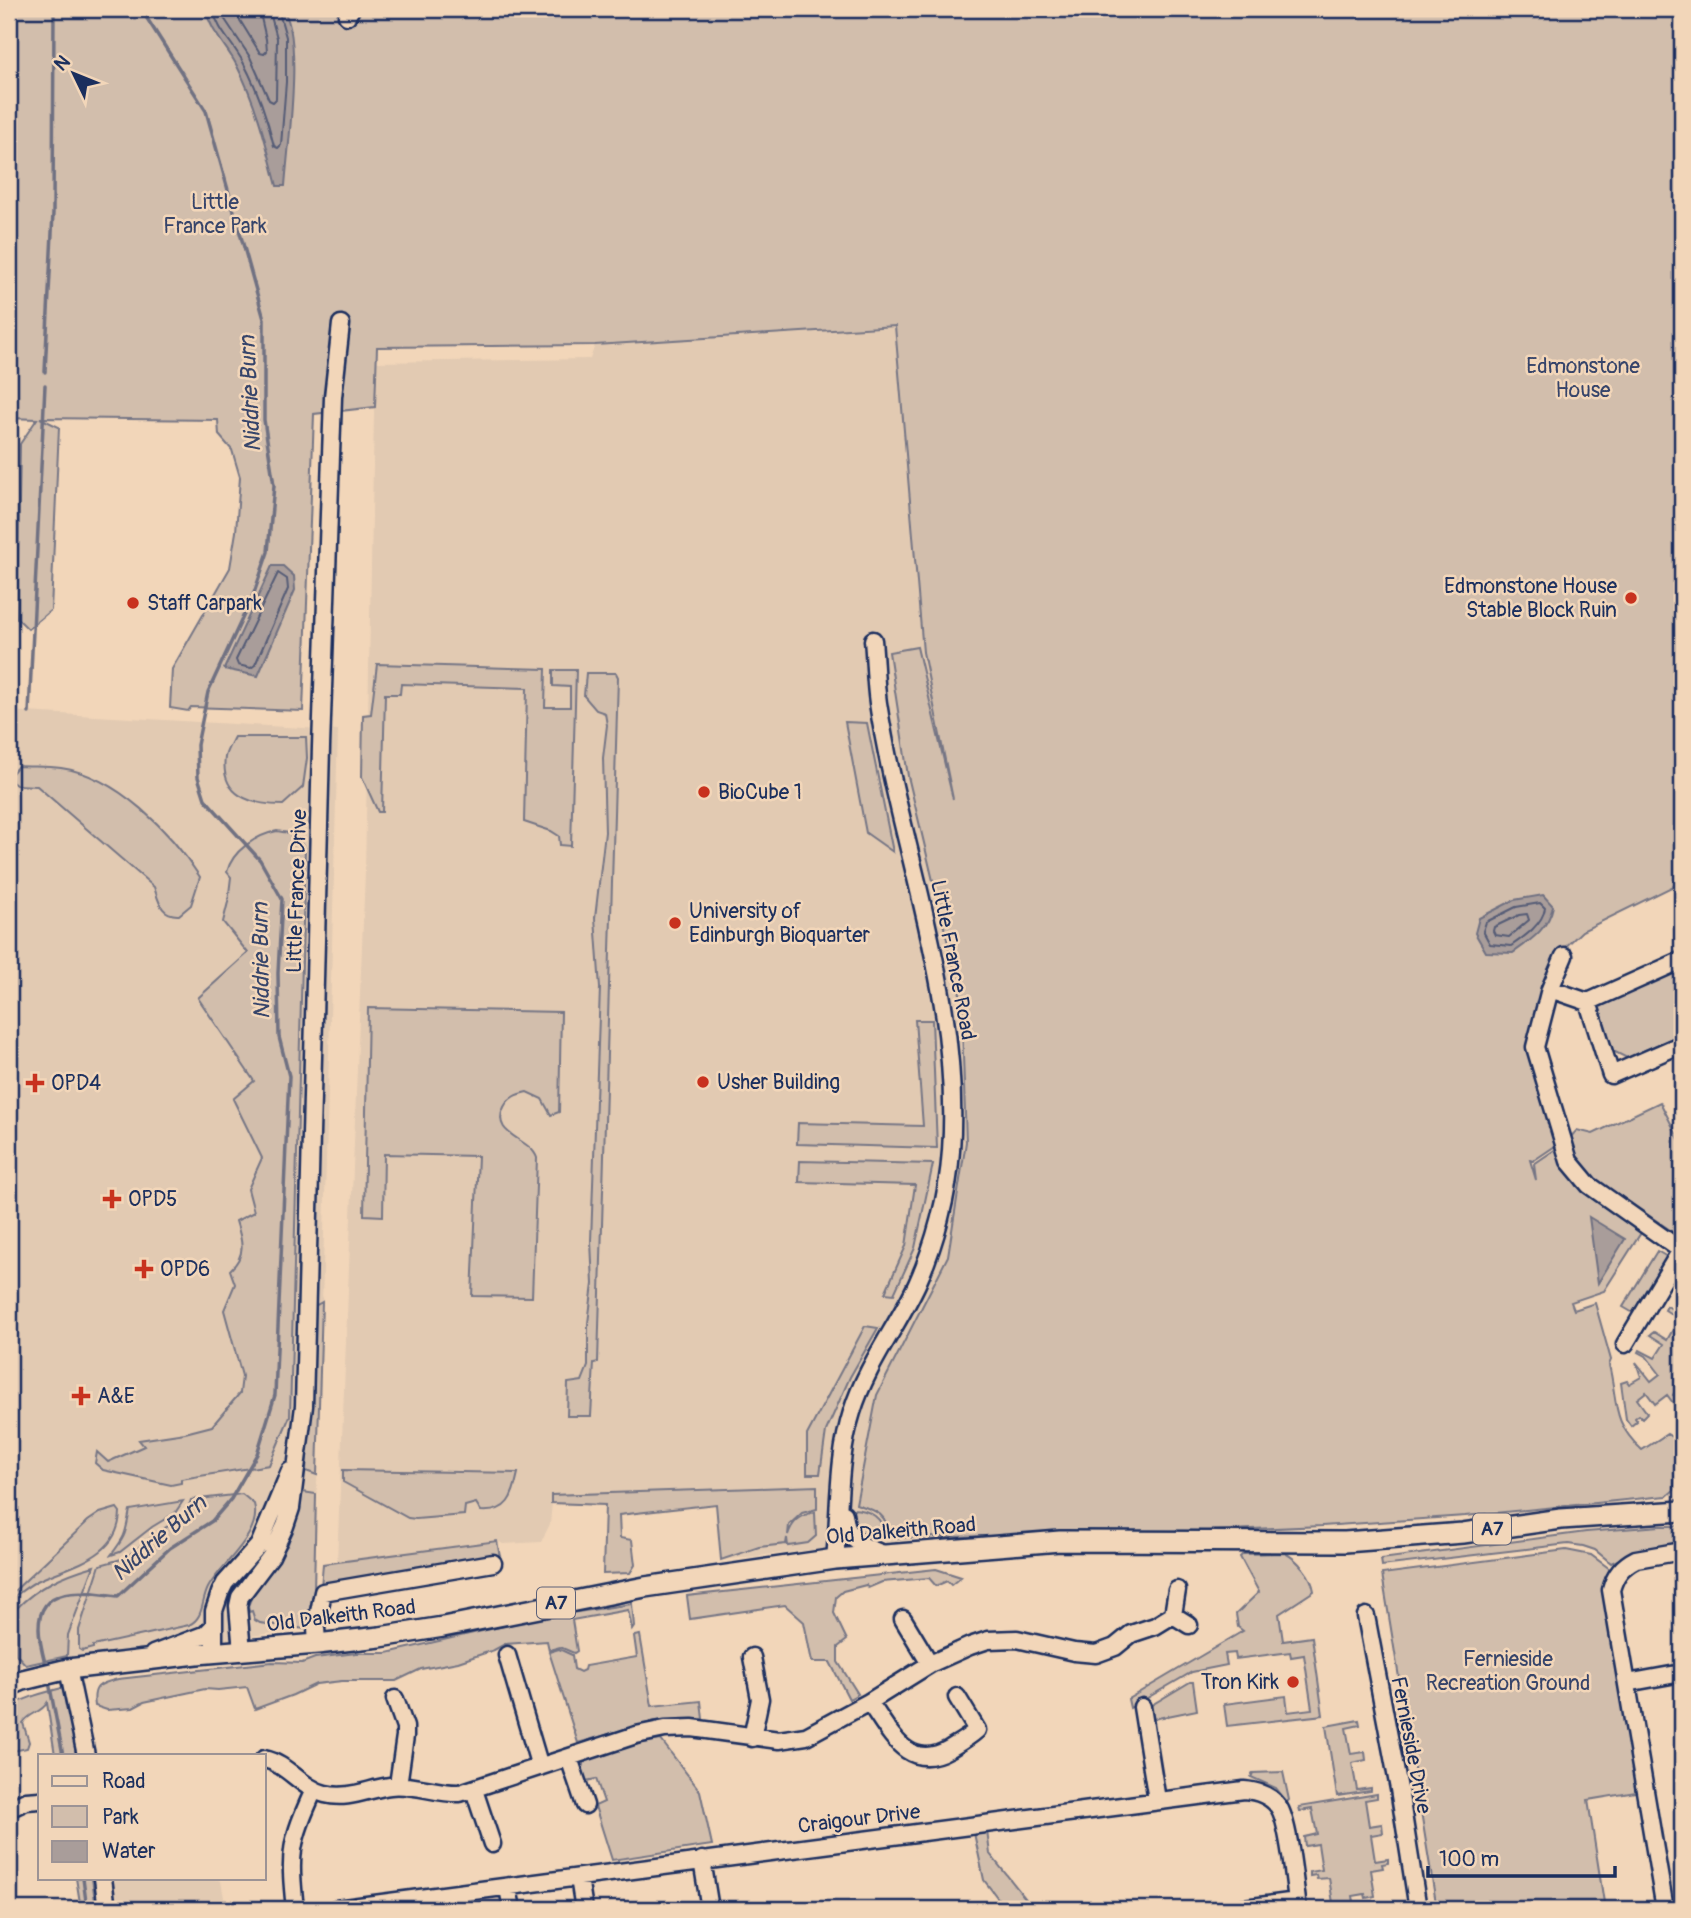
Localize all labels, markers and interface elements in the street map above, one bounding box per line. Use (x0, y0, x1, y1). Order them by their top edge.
north arrow (38, 38, 108, 108)
text: N (49, 50, 76, 76)
park label: Little France Park (163, 189, 267, 240)
water label: Niddrie Burn (232, 334, 268, 453)
park label: Edmonstone House (1526, 353, 1640, 404)
place label: Edmonstone House Stable Block Ruin (1444, 573, 1618, 624)
place label: Staff Carpark (147, 590, 262, 617)
marker: Edmonstone House Stable Block Ruin (1623, 590, 1639, 606)
marker: Staff Carpark (125, 595, 141, 611)
place label: BioCube 1 (718, 779, 802, 806)
marker: BioCube 1 (696, 784, 712, 800)
street label: Little France Drive (281, 808, 313, 973)
street label: Little France Road (924, 878, 982, 1042)
place label: University of Edinburgh Bioquarter (689, 898, 871, 949)
water label: Niddrie Burn (245, 901, 277, 1020)
marker: University of Edinburgh Bioquarter (667, 915, 683, 931)
place label: Usher Building (717, 1069, 840, 1096)
place label: OPD4 (51, 1070, 101, 1097)
marker: OPD4 (25, 1073, 45, 1093)
marker: Usher Building (695, 1074, 711, 1090)
place label: OPD5 (128, 1186, 177, 1213)
marker: OPD5 (102, 1189, 122, 1209)
place label: OPD6 (160, 1256, 210, 1283)
marker: OPD6 (134, 1259, 154, 1279)
place label: A&E (97, 1383, 135, 1410)
marker: A&E (71, 1386, 91, 1406)
water label: Niddrie Burn (105, 1488, 213, 1587)
street label: Old Dalkeith Road (825, 1511, 977, 1551)
road number: A7 (1473, 1513, 1511, 1544)
road number: A7 (537, 1588, 575, 1618)
street label: Old Dalkeith Road (265, 1593, 417, 1639)
park label: Fernieside Recreation Ground (1426, 1646, 1590, 1697)
place label: Tron Kirk (1201, 1669, 1279, 1696)
marker: Tron Kirk (1285, 1674, 1301, 1690)
street label: Fernieside Drive (1384, 1674, 1438, 1817)
legend (38, 1754, 266, 1880)
text: Road (102, 1768, 146, 1795)
street label: Craigour Drive (796, 1798, 922, 1840)
text: Park (102, 1804, 139, 1831)
scale bar (1428, 1834, 1616, 1878)
text: Water (102, 1838, 156, 1865)
text: 100 m (1439, 1846, 1499, 1873)

